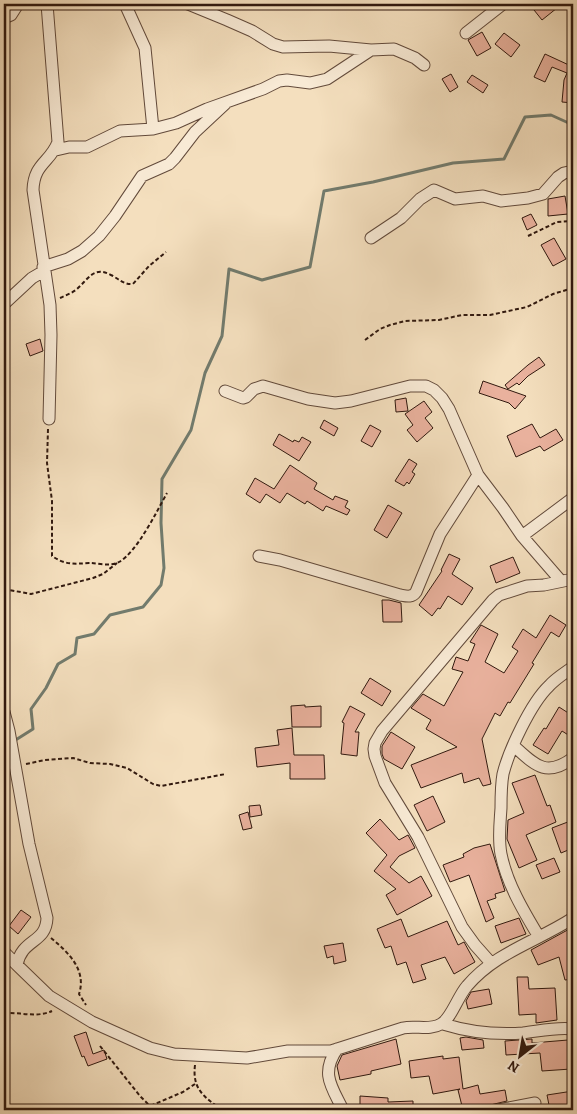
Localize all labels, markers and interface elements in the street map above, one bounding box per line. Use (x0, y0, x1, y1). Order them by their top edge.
north arrow (494, 1032, 544, 1082)
text: N (504, 1056, 523, 1077)

